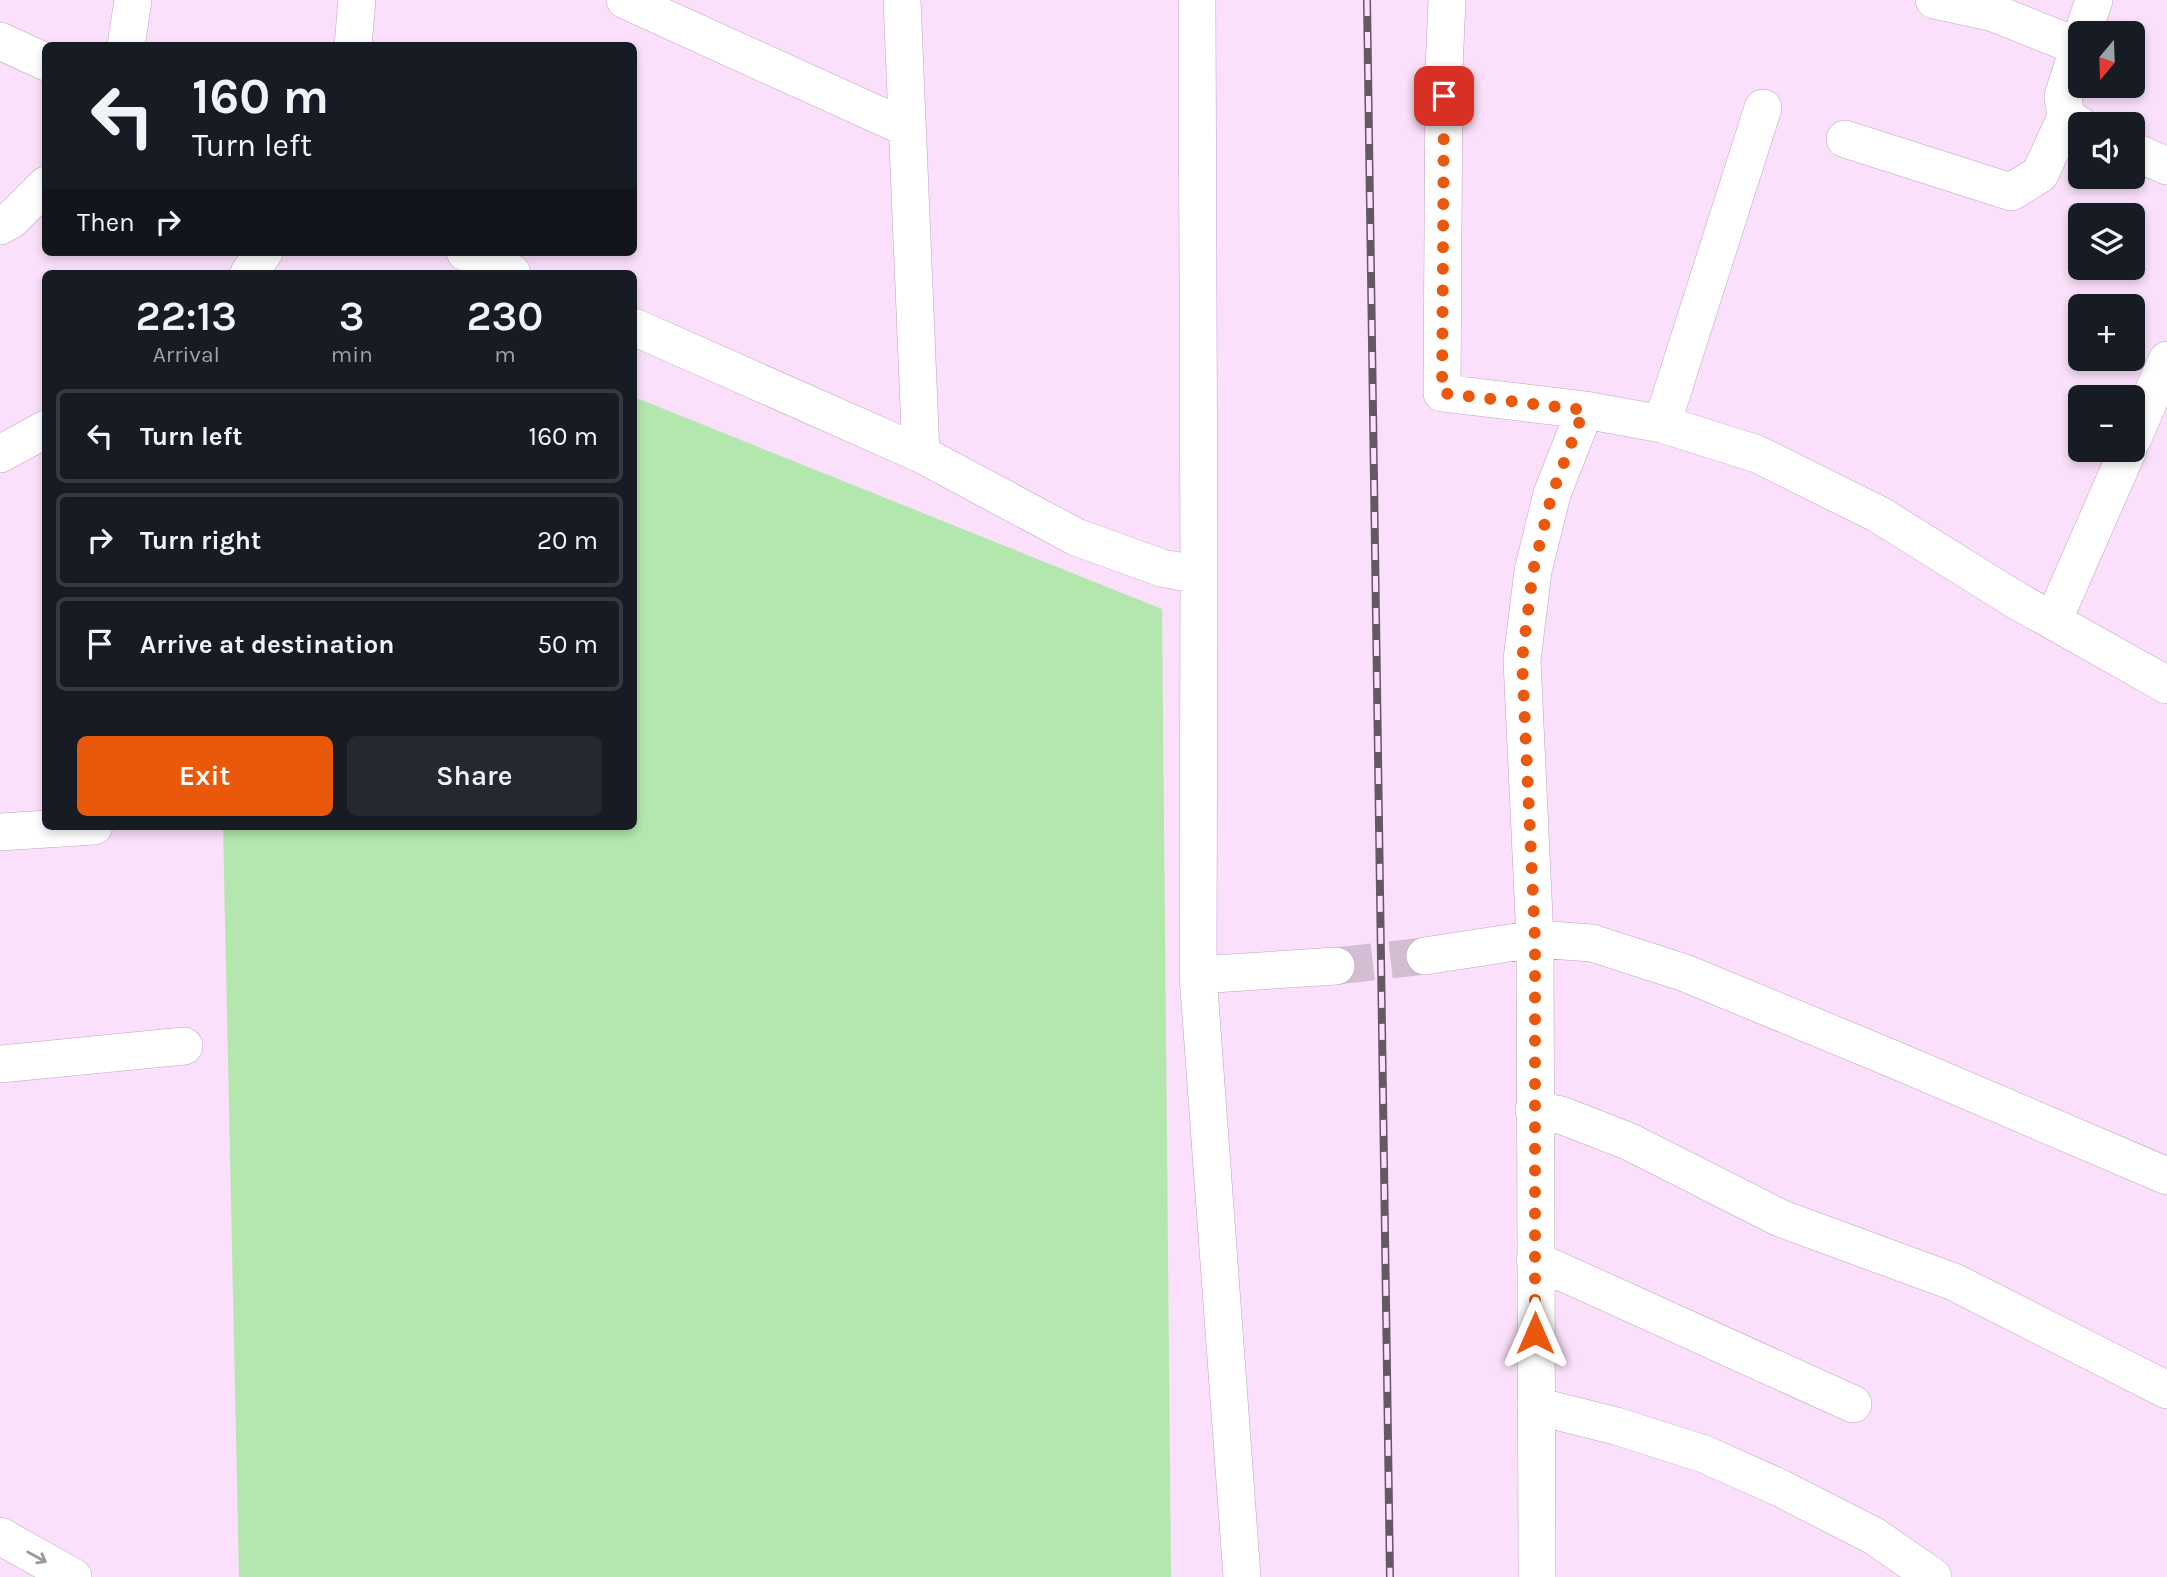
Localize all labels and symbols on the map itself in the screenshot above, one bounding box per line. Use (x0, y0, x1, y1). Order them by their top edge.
north arrow (2068, 21, 2146, 98)
pin (1414, 66, 1474, 126)
position arrow (1498, 1296, 1572, 1370)
one-way arrow (26, 1550, 46, 1564)

